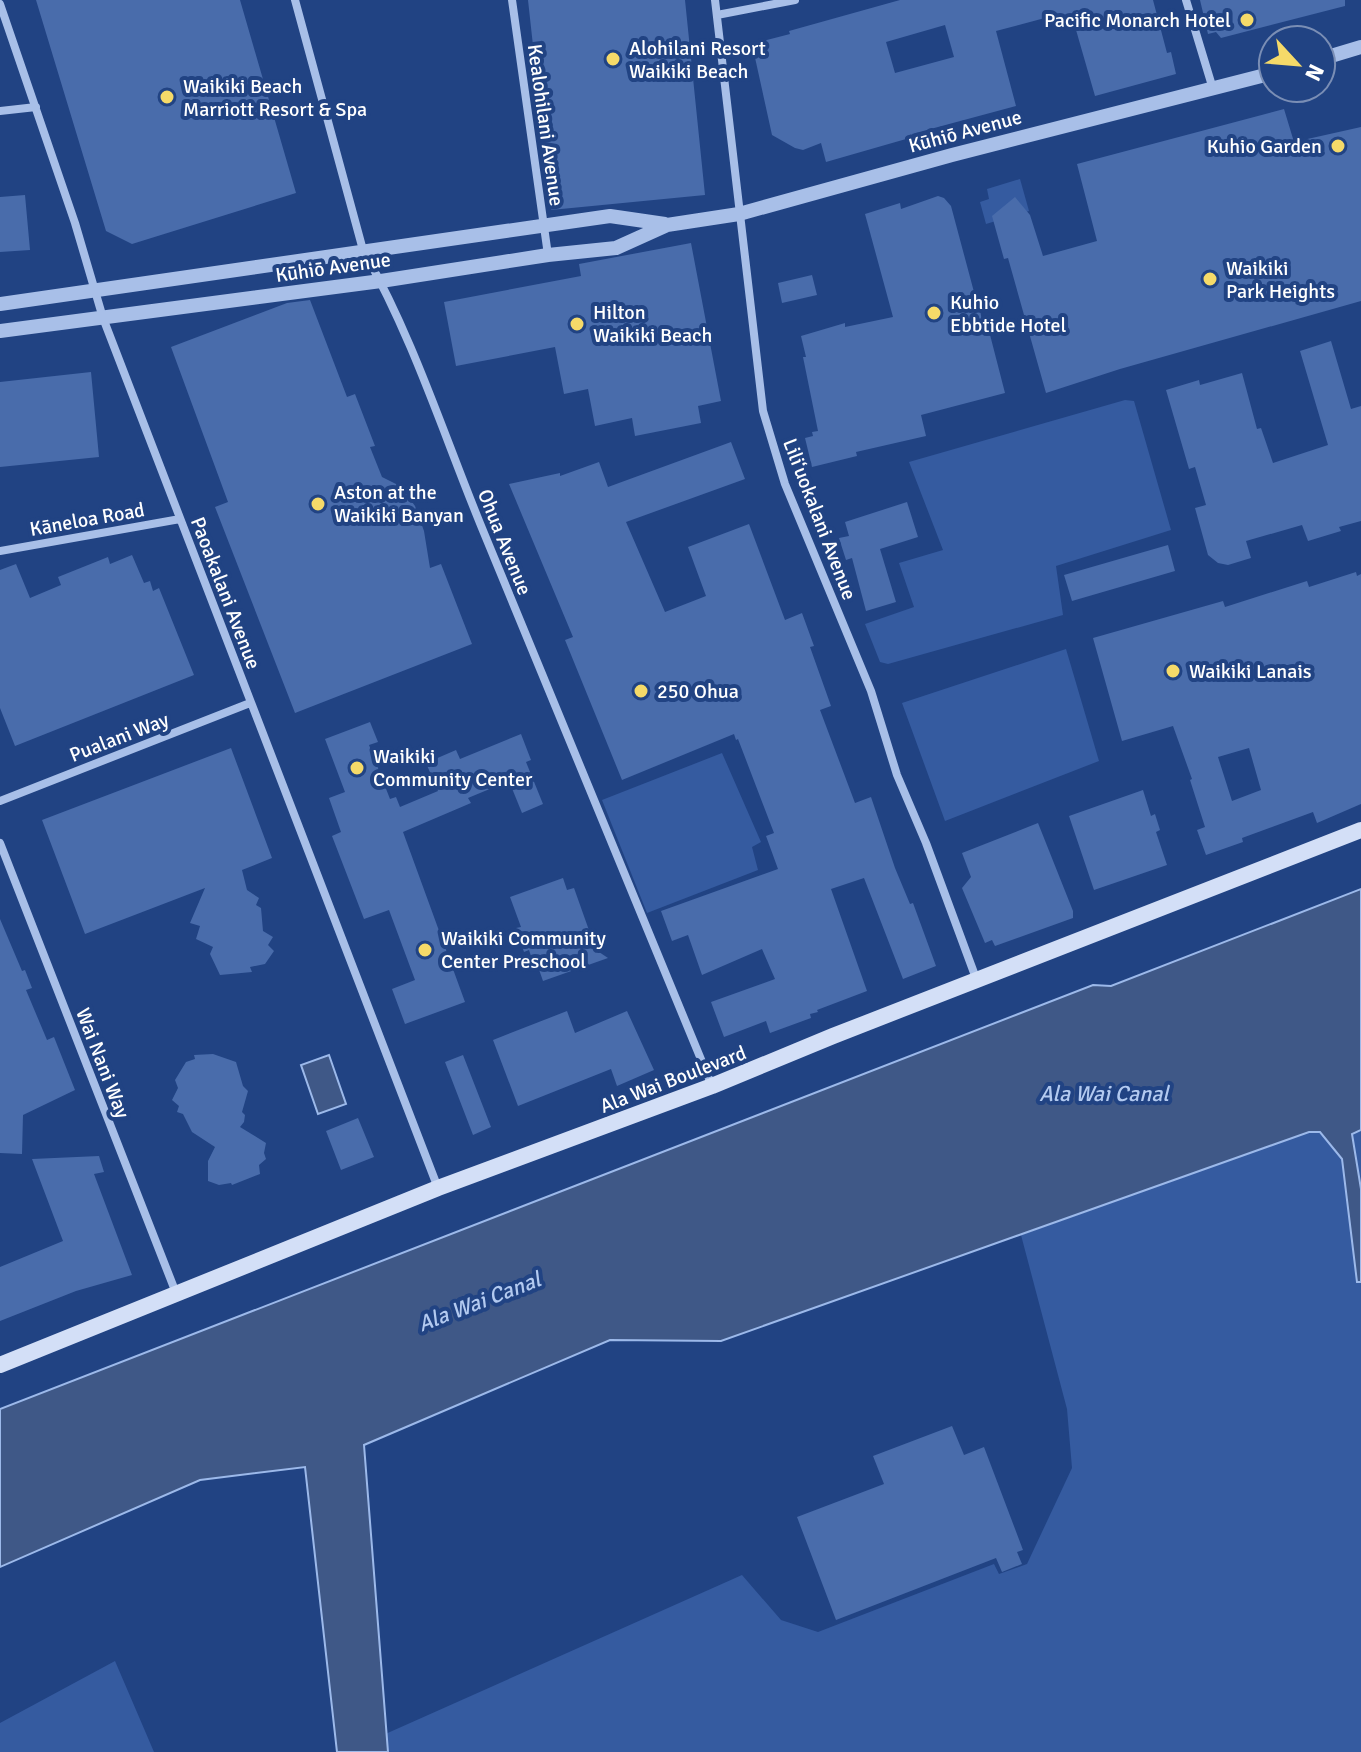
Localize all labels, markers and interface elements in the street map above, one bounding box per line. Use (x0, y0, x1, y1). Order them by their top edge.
place label: Pacific Monarch Hotel (1044, 8, 1231, 33)
marker: Pacific Monarch Hotel (1238, 11, 1256, 29)
north arrow (1257, 24, 1337, 104)
place label: Alohilani Resort Waikiki Beach (629, 36, 766, 84)
street label: Kealohilani Avenue (522, 42, 569, 208)
marker: Alohilani Resort Waikiki Beach (604, 50, 622, 68)
text: N (1299, 60, 1330, 85)
place label: Waikiki Beach Marriott Resort & Spa (183, 74, 367, 122)
marker: Waikiki Beach Marriott Resort & Spa (158, 88, 176, 106)
street label: Kūhiō Avenue (906, 104, 1024, 159)
place label: Kuhio Garden (1207, 134, 1322, 159)
marker: Kuhio Garden (1329, 137, 1347, 155)
street label: Kūhiō Avenue (274, 247, 392, 288)
place label: Waikiki Park Heights (1226, 256, 1335, 304)
marker: Waikiki Park Heights (1201, 270, 1219, 288)
place label: Kuhio Ebbtide Hotel (950, 290, 1067, 338)
place label: Hilton Waikiki Beach (593, 300, 712, 348)
marker: Kuhio Ebbtide Hotel (925, 304, 943, 322)
marker: Hilton Waikiki Beach (568, 315, 586, 333)
street label: Liliʻuokalani Avenue (777, 435, 862, 604)
place label: Aston at the Waikiki Banyan (334, 480, 464, 528)
street label: Ohua Avenue (472, 486, 537, 599)
marker: Aston at the Waikiki Banyan (309, 495, 327, 513)
street label: Kāneloa Road (28, 497, 147, 542)
street label: Paoakalani Avenue (185, 514, 266, 673)
place label: Waikiki Lanais (1189, 659, 1312, 684)
marker: Waikiki Lanais (1164, 662, 1182, 680)
place label: 250 Ohua (657, 679, 739, 704)
marker: 250 Ohua (632, 682, 650, 700)
street label: Pualani Way (66, 707, 173, 768)
place label: Waikiki Community Center (373, 744, 533, 792)
marker: Waikiki Community Center (348, 759, 366, 777)
place label: Waikiki Community Center Preschool (441, 926, 606, 974)
marker: Waikiki Community Center Preschool (416, 941, 434, 959)
street label: Wai Nani Way (70, 1004, 135, 1123)
street label: Ala Wai Boulevard (597, 1040, 750, 1119)
water label: Ala Wai Canal (1039, 1080, 1170, 1107)
water label: Ala Wai Canal (414, 1265, 546, 1337)

